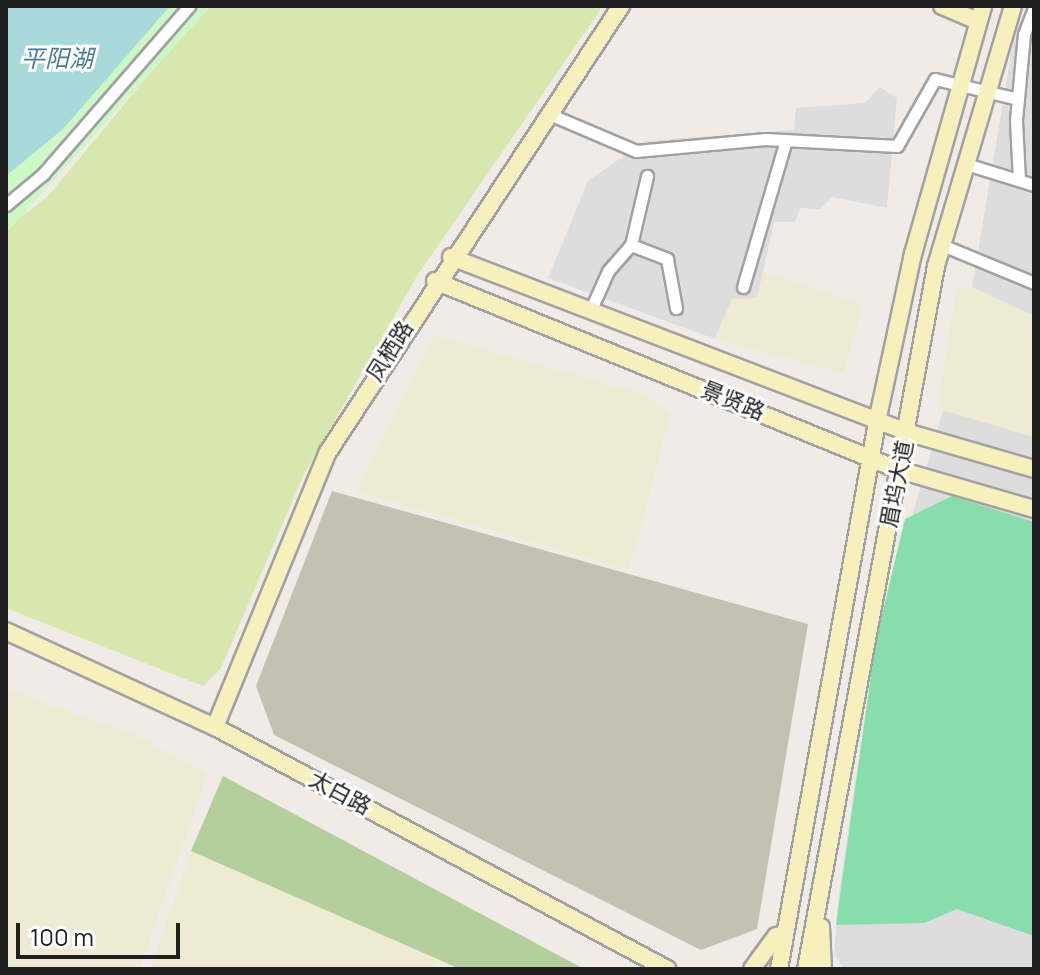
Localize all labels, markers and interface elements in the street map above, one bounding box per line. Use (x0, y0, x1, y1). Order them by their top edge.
water label: 平阳湖 (21, 44, 93, 72)
street label: 凤栖路 (361, 316, 419, 386)
street label: 景贤路 (697, 376, 769, 426)
street label: 眉坞大道 (876, 438, 918, 530)
street label: 太白路 (305, 766, 375, 820)
scale bar (20, 907, 184, 957)
text: 100 m (30, 920, 94, 953)

